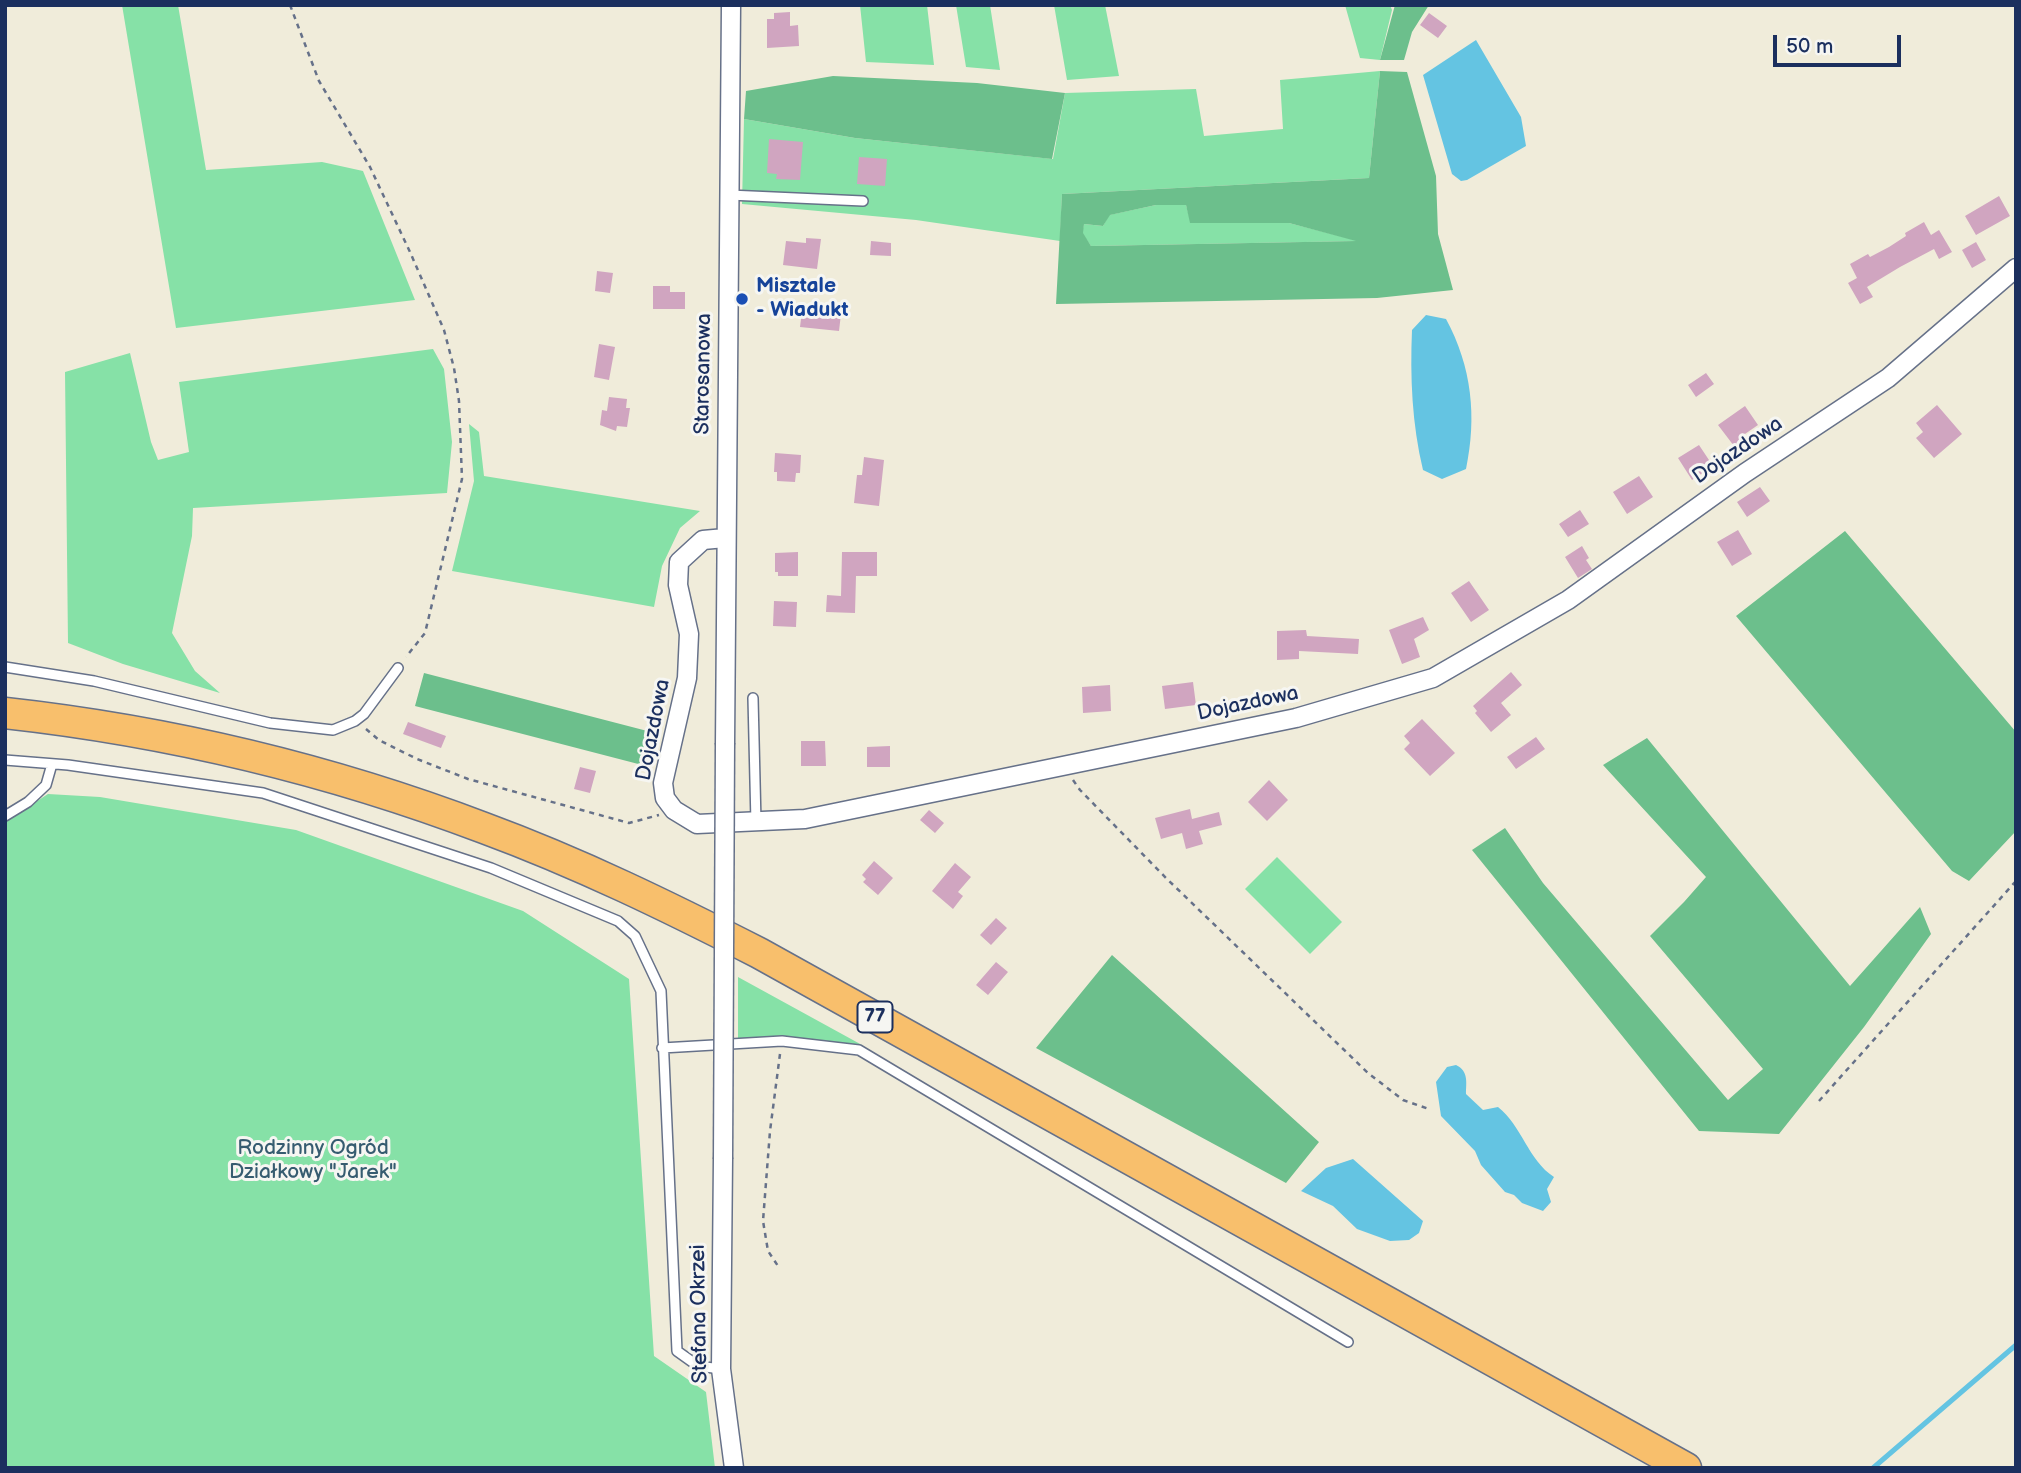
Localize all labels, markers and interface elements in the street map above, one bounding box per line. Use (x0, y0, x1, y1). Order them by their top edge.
scale bar (1776, 21, 1904, 65)
text: 50 m (1786, 34, 1833, 59)
place label: Misztale - Wiadukt (756, 274, 849, 324)
marker: Misztale - Wiadukt (734, 291, 750, 307)
street label: Starosanowa (690, 313, 718, 435)
street label: Dojazdowa (1688, 412, 1788, 490)
street label: Dojazdowa (632, 677, 676, 783)
street label: Dojazdowa (1195, 681, 1301, 727)
road number: 77 (858, 1001, 892, 1032)
park label: Rodzinny Ogród Działkowy "Jarek" (229, 1136, 397, 1186)
street label: Stefana Okrzei (686, 1244, 714, 1384)

